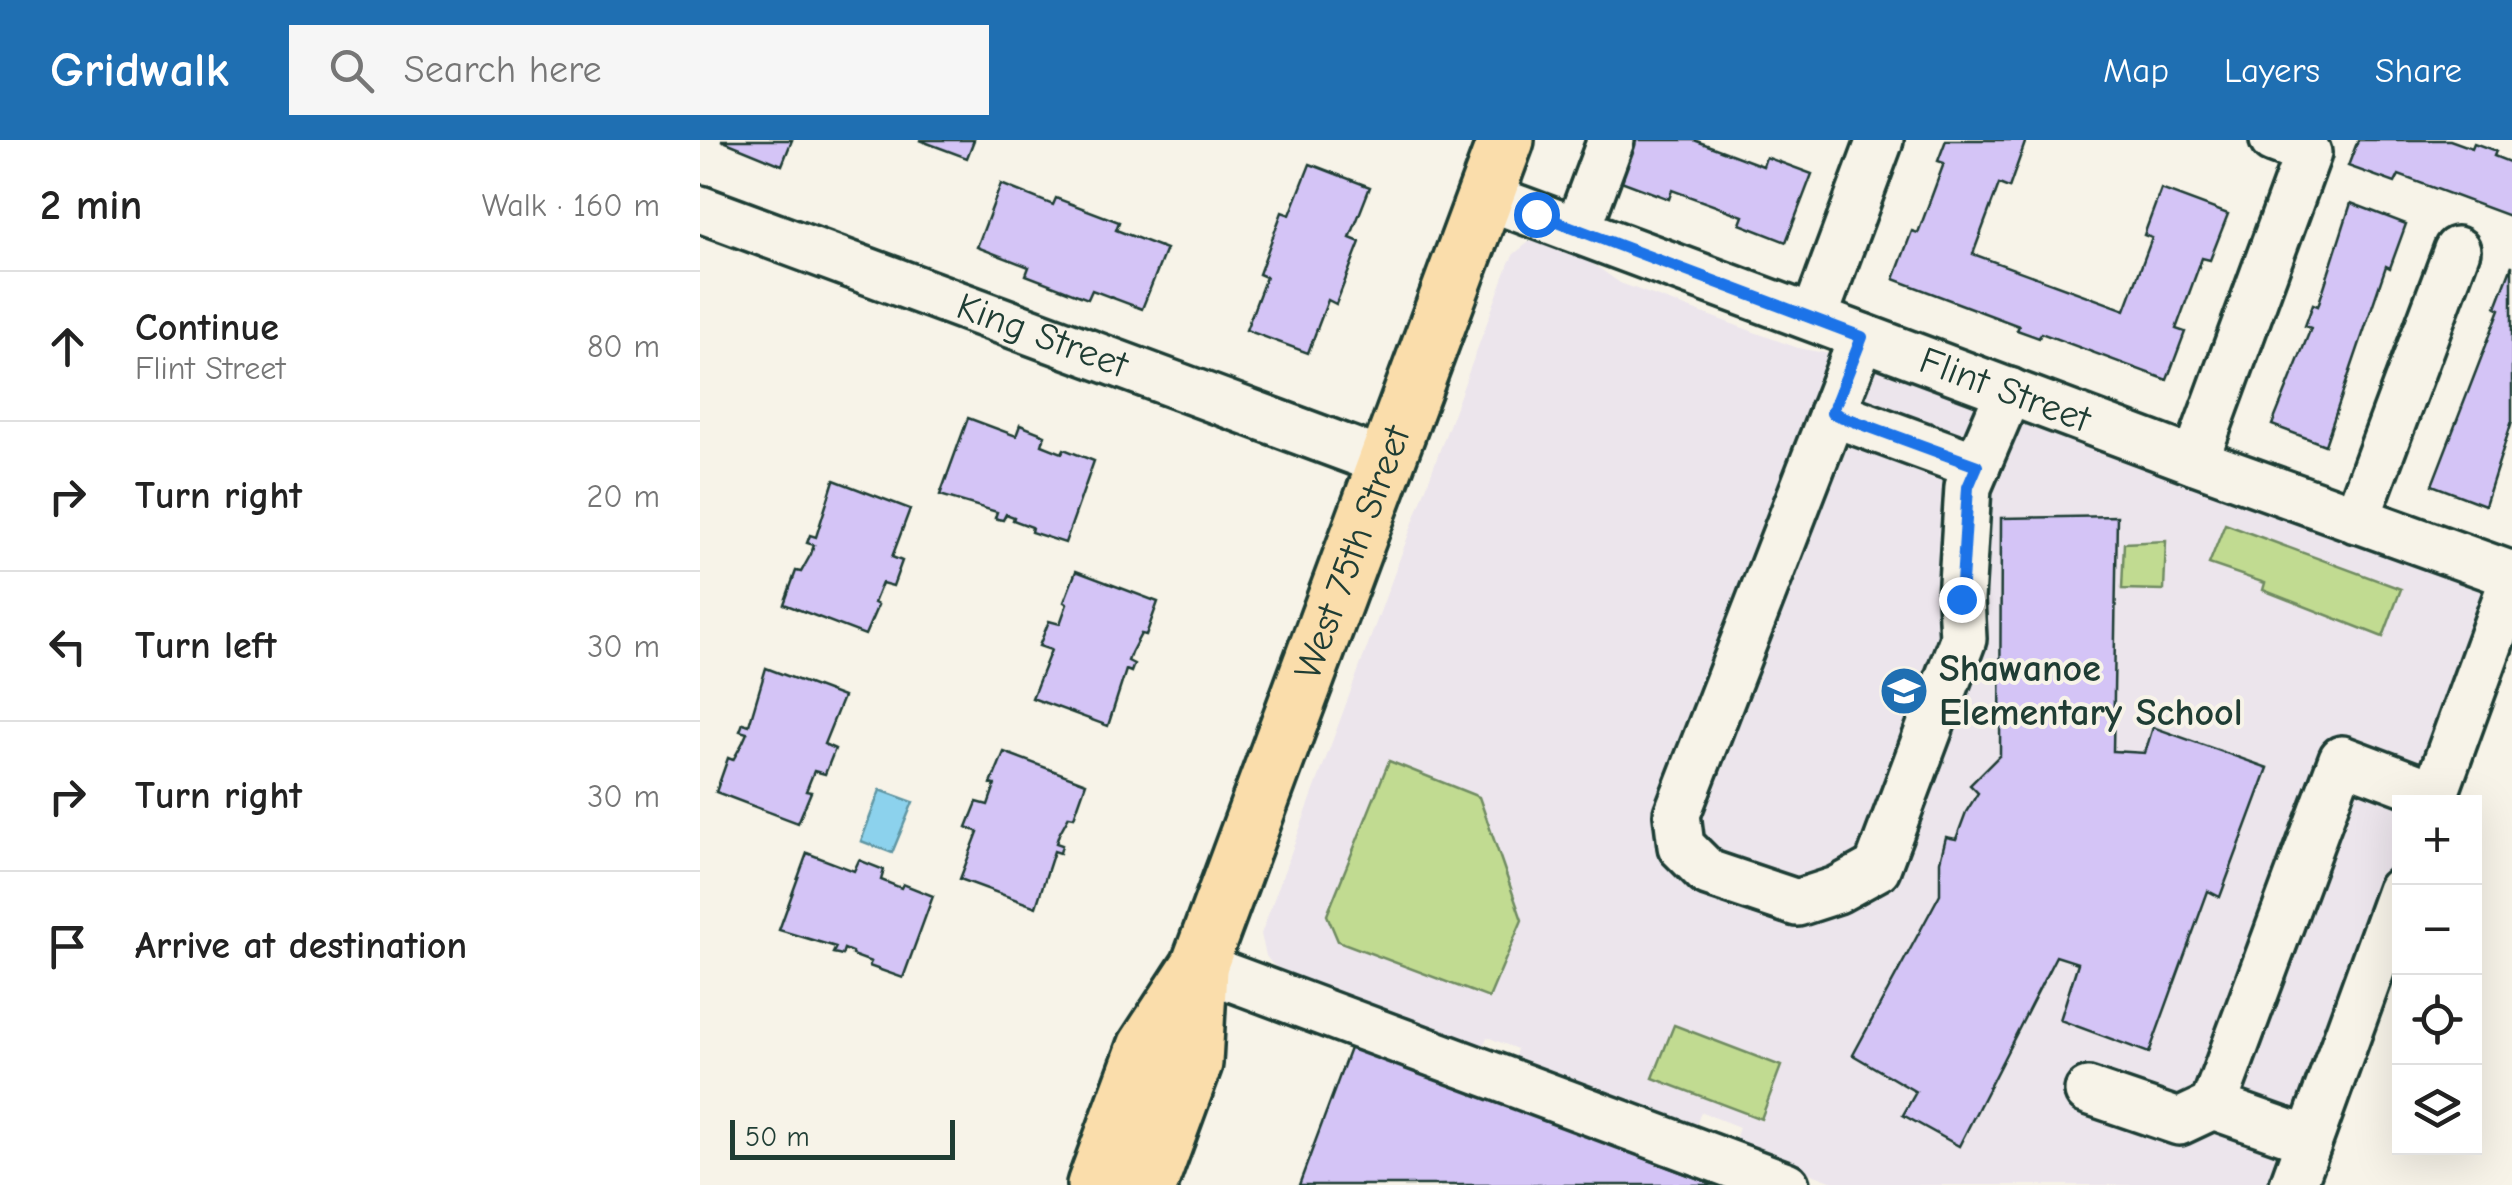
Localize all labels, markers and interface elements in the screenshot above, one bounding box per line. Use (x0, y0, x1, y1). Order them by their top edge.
search box (289, 25, 989, 115)
text: Gridwalk (50, 43, 229, 98)
icon: search (324, 43, 379, 98)
text: Search here (404, 48, 602, 92)
text: Map (2103, 50, 2169, 91)
text: Layers (2224, 50, 2320, 91)
text: Share (2375, 50, 2462, 91)
text: 2 min (40, 181, 142, 230)
text: Walk · 160 m (482, 187, 660, 224)
route start (1514, 192, 1560, 238)
street label: King Street (951, 284, 1135, 388)
text: Continue (135, 306, 279, 350)
icon: ahead (40, 319, 95, 374)
text: 80 m (587, 328, 660, 365)
street label: Flint Street (1914, 338, 2097, 442)
text: Flint Street (135, 350, 285, 387)
street label: West 75th Street (1286, 419, 1420, 685)
icon: right (40, 469, 95, 524)
text: Turn right (135, 474, 302, 518)
text: 20 m (587, 478, 660, 515)
route end (1939, 577, 1985, 623)
icon: left (40, 619, 95, 674)
text: Turn left (135, 624, 276, 668)
text: 30 m (587, 628, 660, 665)
place label: Shawanoe Elementary School (1939, 647, 2243, 735)
school or university icon: Shawanoe Elementary School (1878, 665, 1930, 717)
icon: right (40, 769, 95, 824)
text: Turn right (135, 774, 302, 818)
text: 30 m (587, 778, 660, 815)
map controls (2392, 795, 2482, 1155)
button: + (2392, 795, 2482, 885)
button: − (2392, 885, 2482, 975)
icon: arrive (40, 919, 95, 974)
text: Arrive at destination (135, 924, 467, 968)
button: locate (2392, 975, 2482, 1065)
button: layers (2392, 1065, 2482, 1155)
scale bar (730, 1115, 955, 1160)
text: 50 m (745, 1121, 810, 1153)

